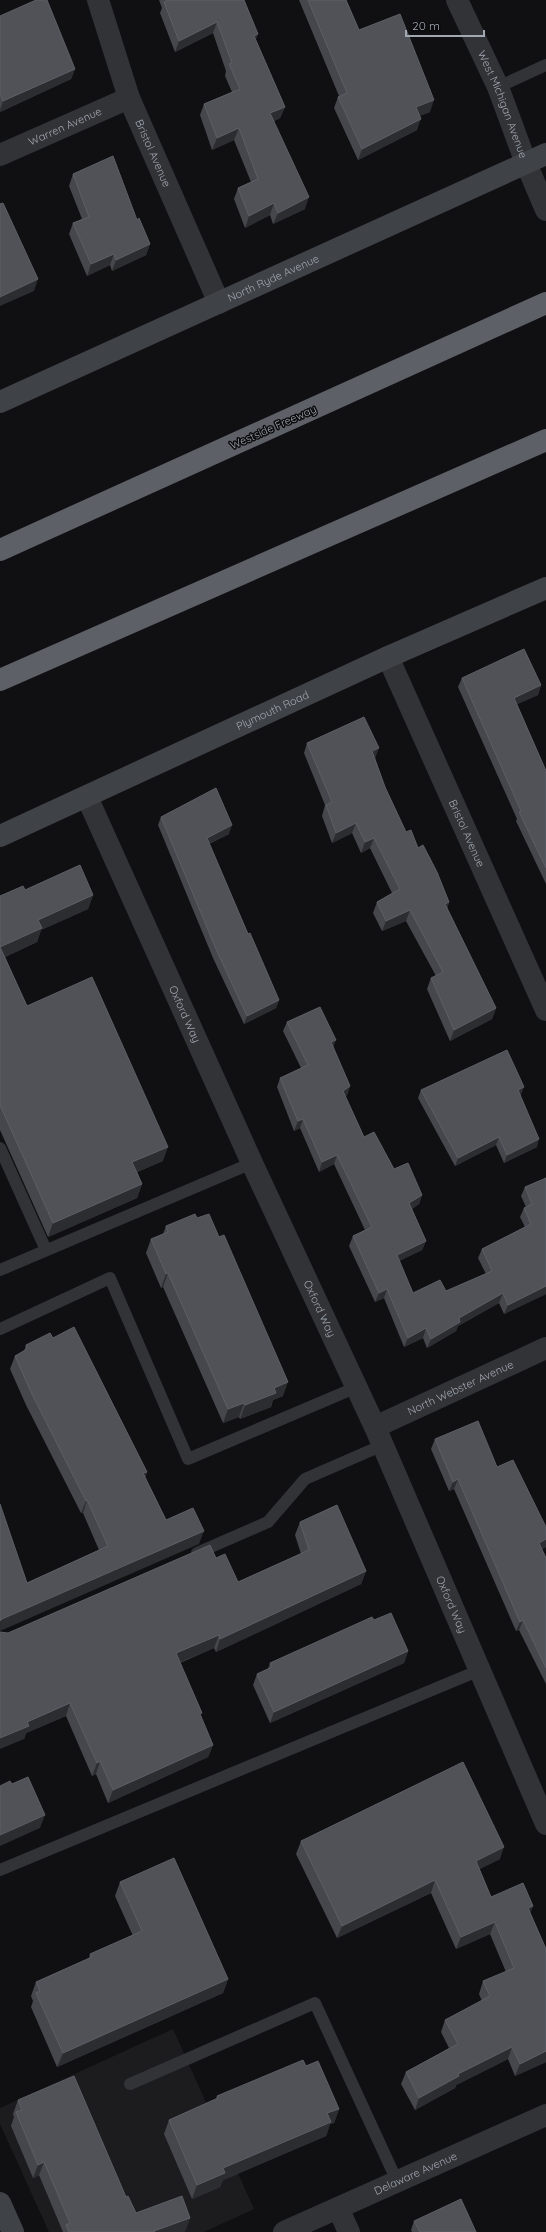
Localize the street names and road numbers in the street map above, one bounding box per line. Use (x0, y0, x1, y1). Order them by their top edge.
street label: West Michigan Avenue (475, 48, 531, 160)
street label: Warren Avenue (26, 104, 104, 149)
street label: Bristol Avenue (132, 117, 174, 189)
street label: North Ryde Avenue (225, 251, 321, 305)
street label: Westside Freeway (228, 402, 318, 452)
street label: Plymouth Road (234, 688, 311, 733)
street label: Bristol Avenue (446, 797, 488, 869)
street label: Oxford Way (166, 983, 204, 1045)
street label: Oxford Way (301, 1278, 339, 1339)
street label: North Webster Avenue (405, 1357, 516, 1418)
street label: Oxford Way (433, 1574, 470, 1635)
street label: Delaware Avenue (372, 2149, 459, 2198)

